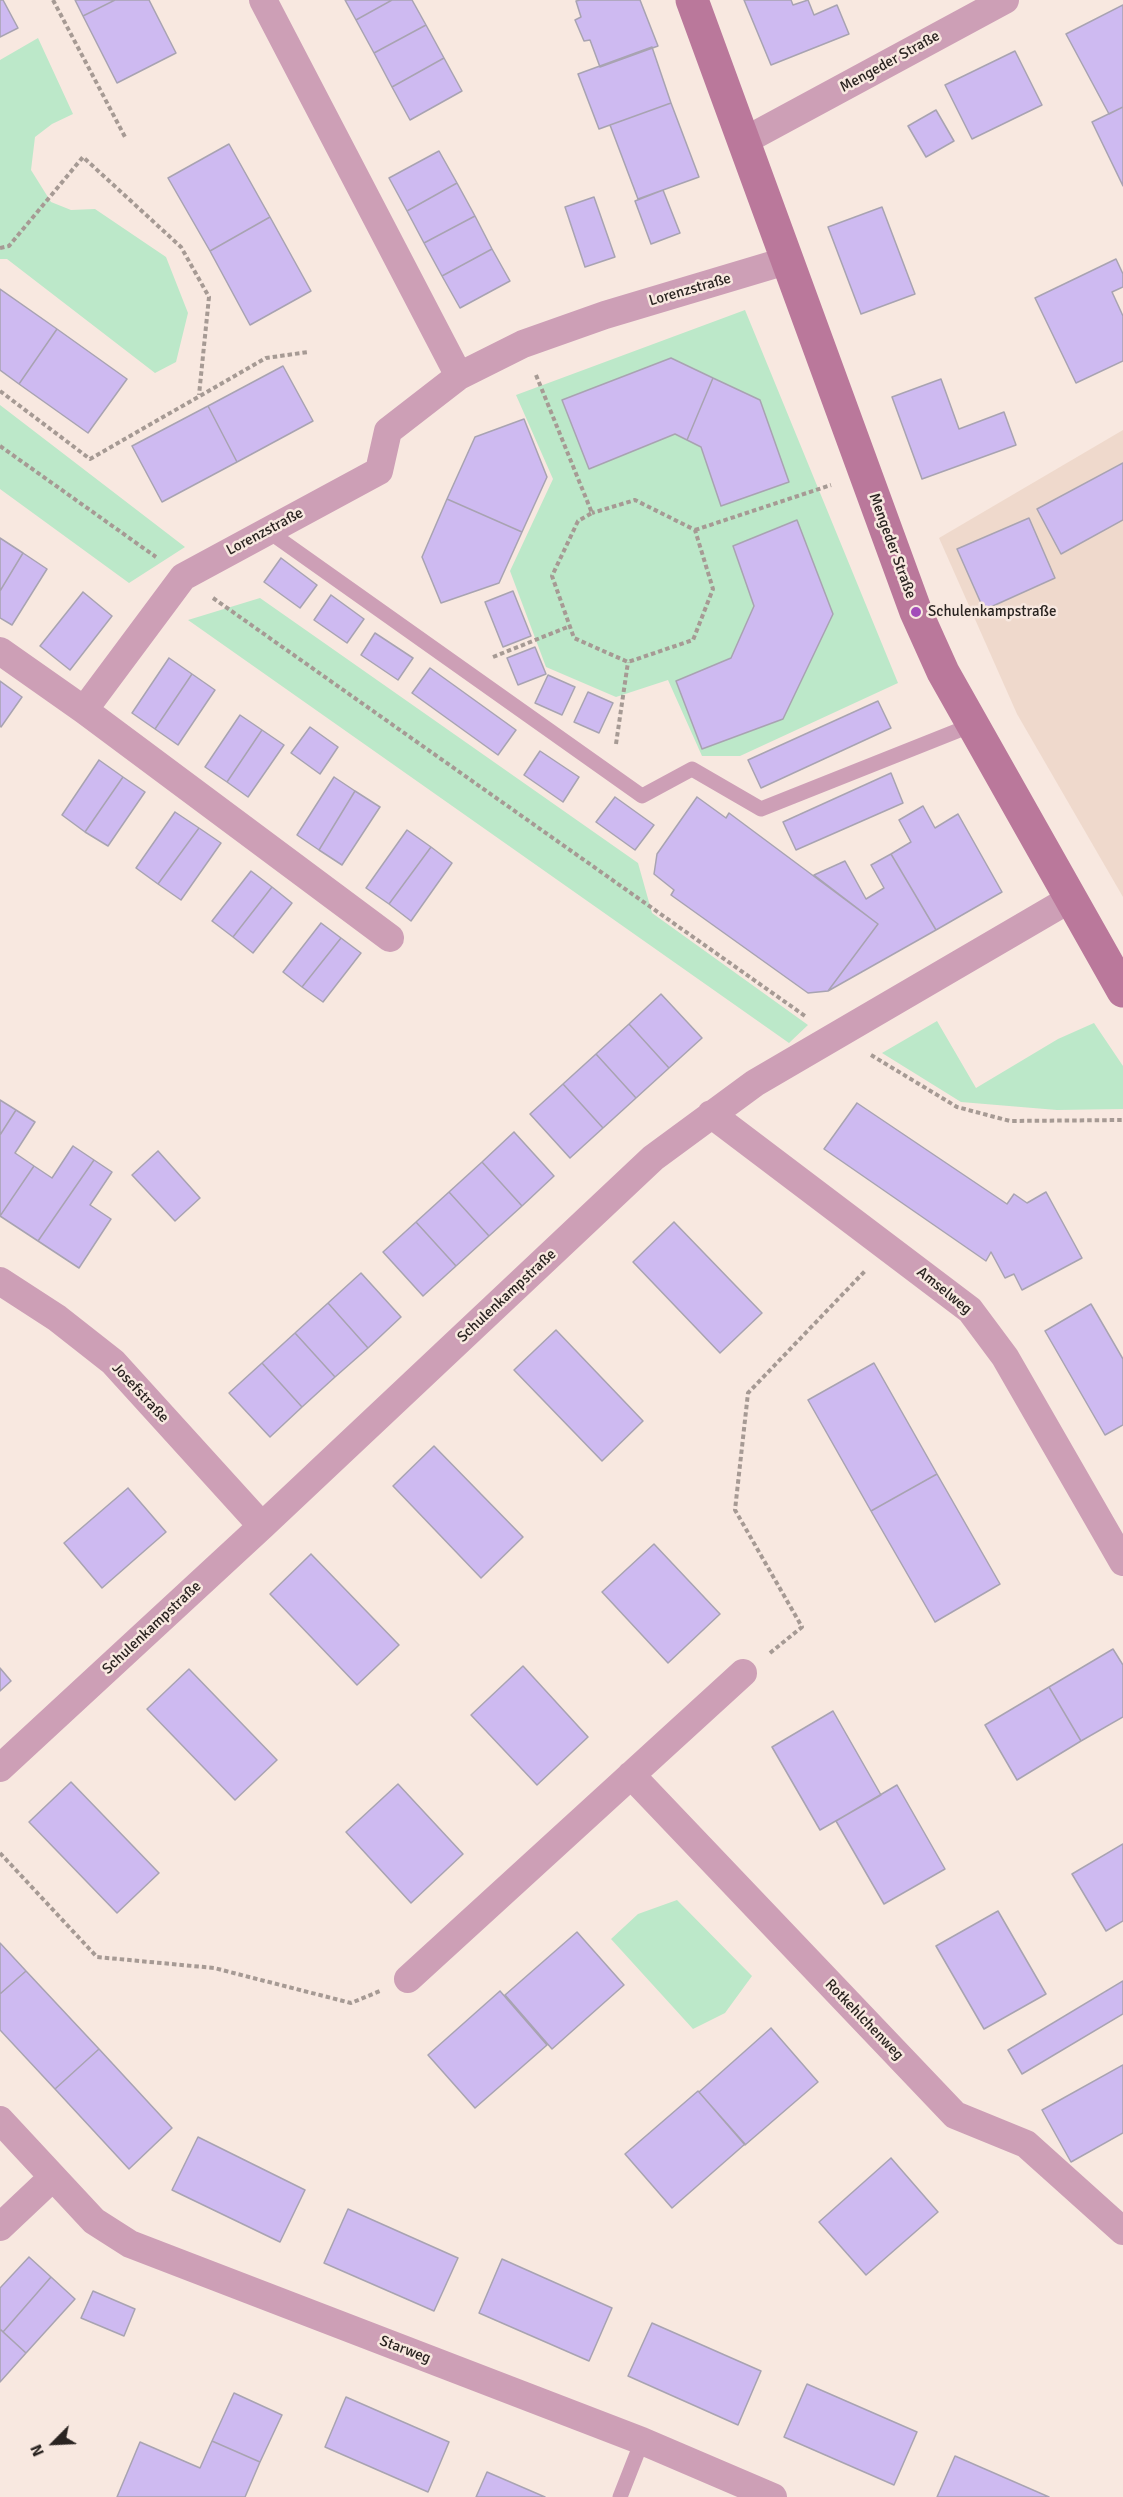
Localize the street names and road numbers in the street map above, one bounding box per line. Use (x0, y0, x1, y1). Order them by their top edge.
street label: Mengeder Straße (837, 27, 943, 97)
street label: Lorenzstraße (647, 270, 733, 310)
street label: Mengeder Straße (865, 491, 919, 601)
street label: Lorenzstraße (223, 504, 307, 560)
street label: Schulenkampstraße (454, 1246, 560, 1346)
street label: Amselweg (913, 1263, 975, 1319)
street label: Josefstraße (108, 1359, 172, 1427)
street label: Schulenkampstraße (99, 1578, 205, 1678)
street label: Rotkehlchenweg (821, 1976, 907, 2064)
street label: Starweg (377, 2332, 433, 2368)

